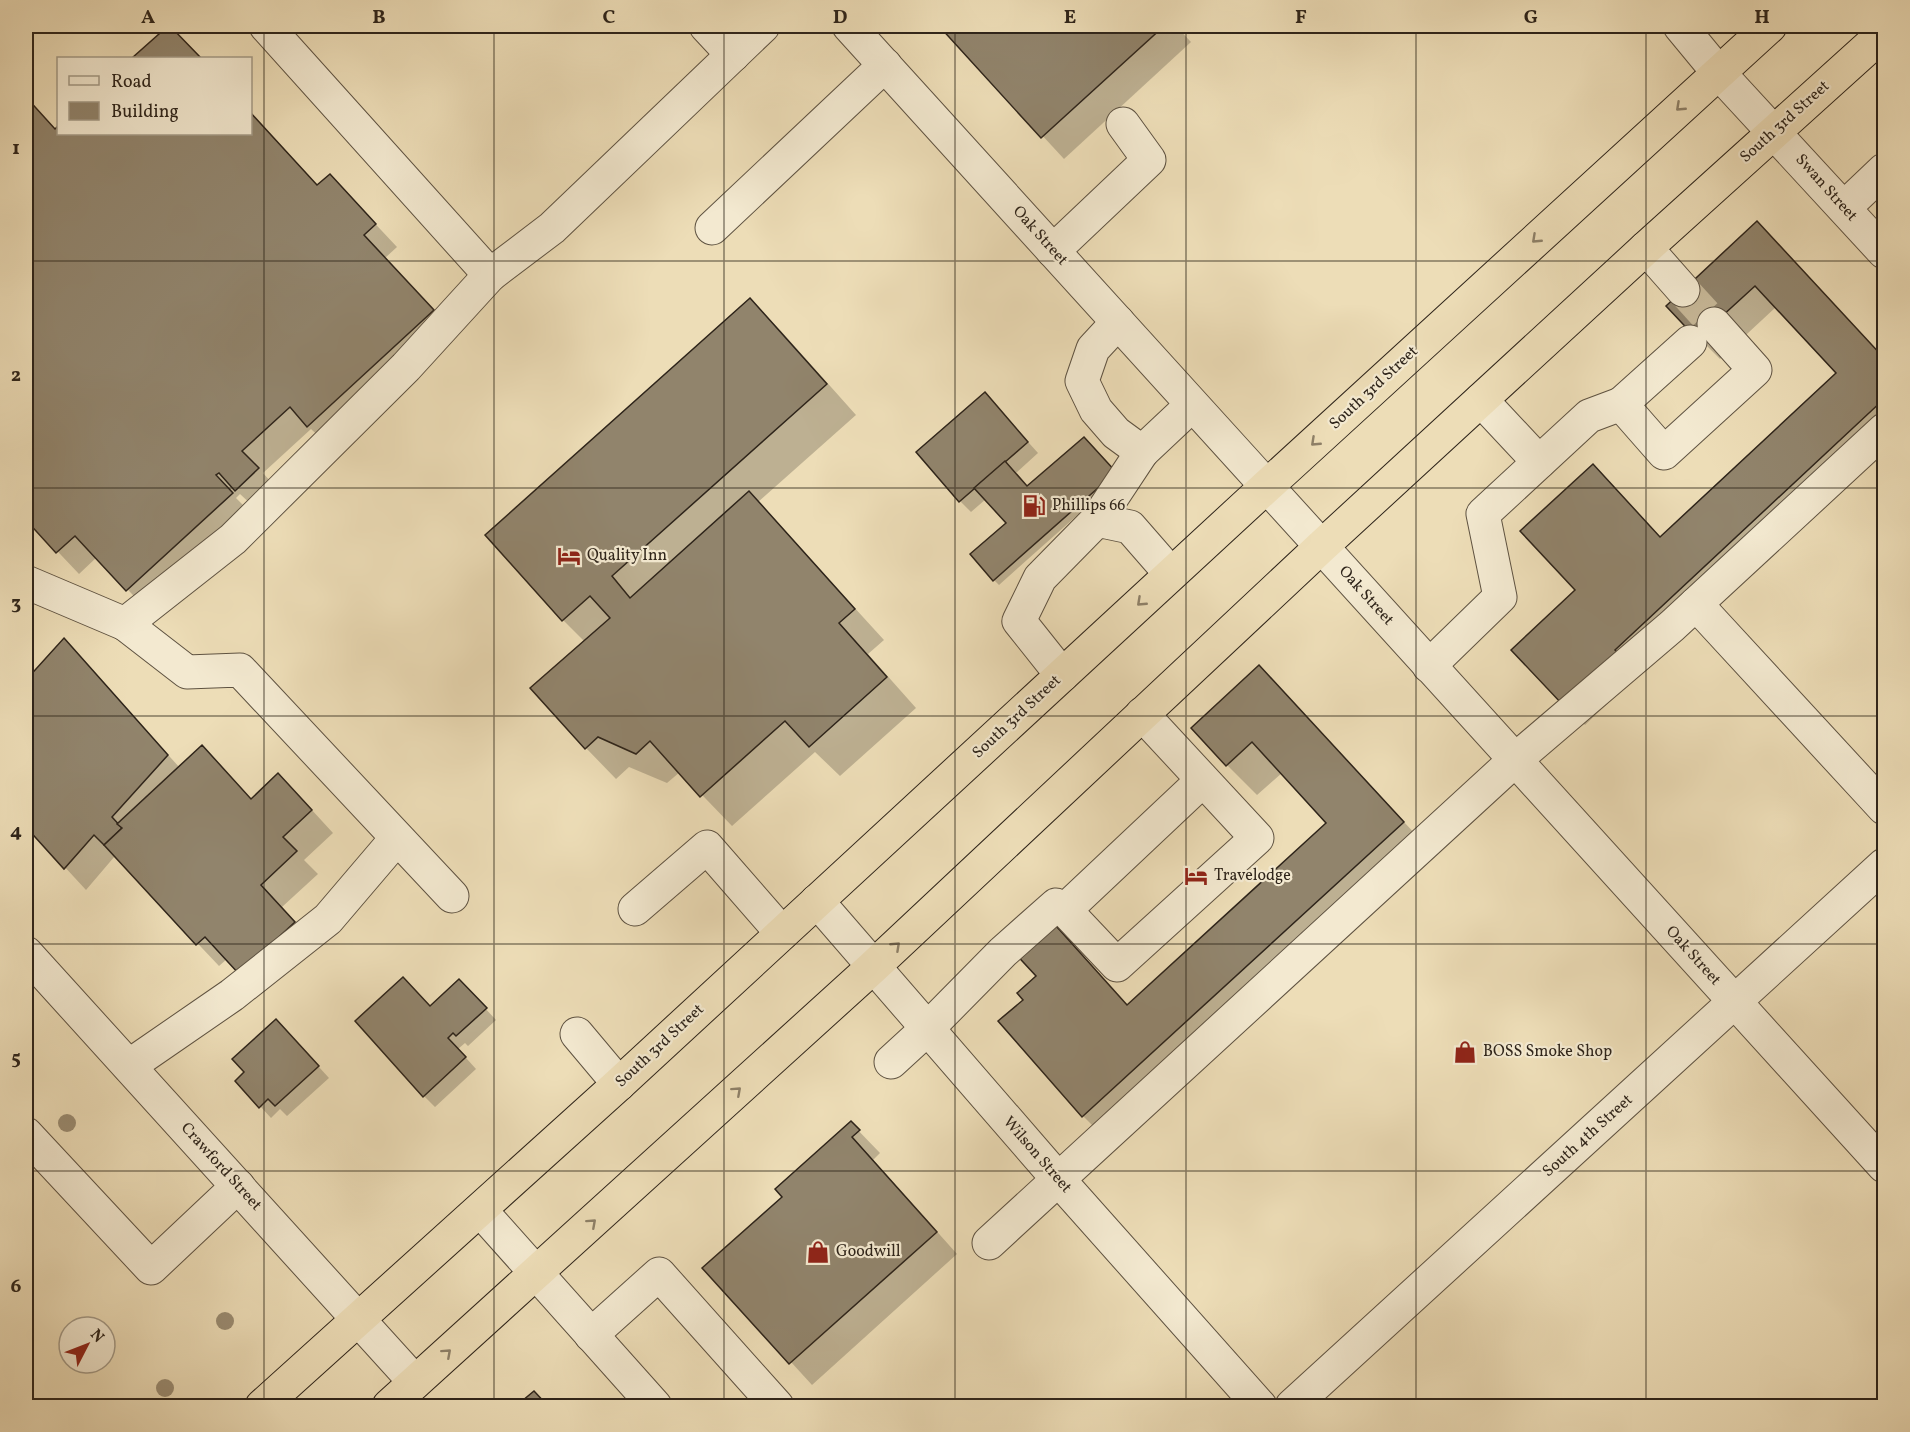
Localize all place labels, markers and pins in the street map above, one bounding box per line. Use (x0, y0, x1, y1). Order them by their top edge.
fuel station icon: Phillips 66 (1021, 493, 1047, 519)
place label: Phillips 66 (1052, 495, 1125, 517)
hotel icon: Quality Inn (556, 543, 582, 569)
place label: Quality Inn (587, 545, 667, 567)
hotel icon: Travelodge (1183, 863, 1209, 889)
place label: Travelodge (1214, 865, 1291, 887)
shop icon: BOSS Smoke Shop (1452, 1039, 1478, 1065)
place label: BOSS Smoke Shop (1483, 1041, 1612, 1063)
shop icon: Goodwill (805, 1239, 831, 1265)
place label: Goodwill (836, 1241, 901, 1263)

